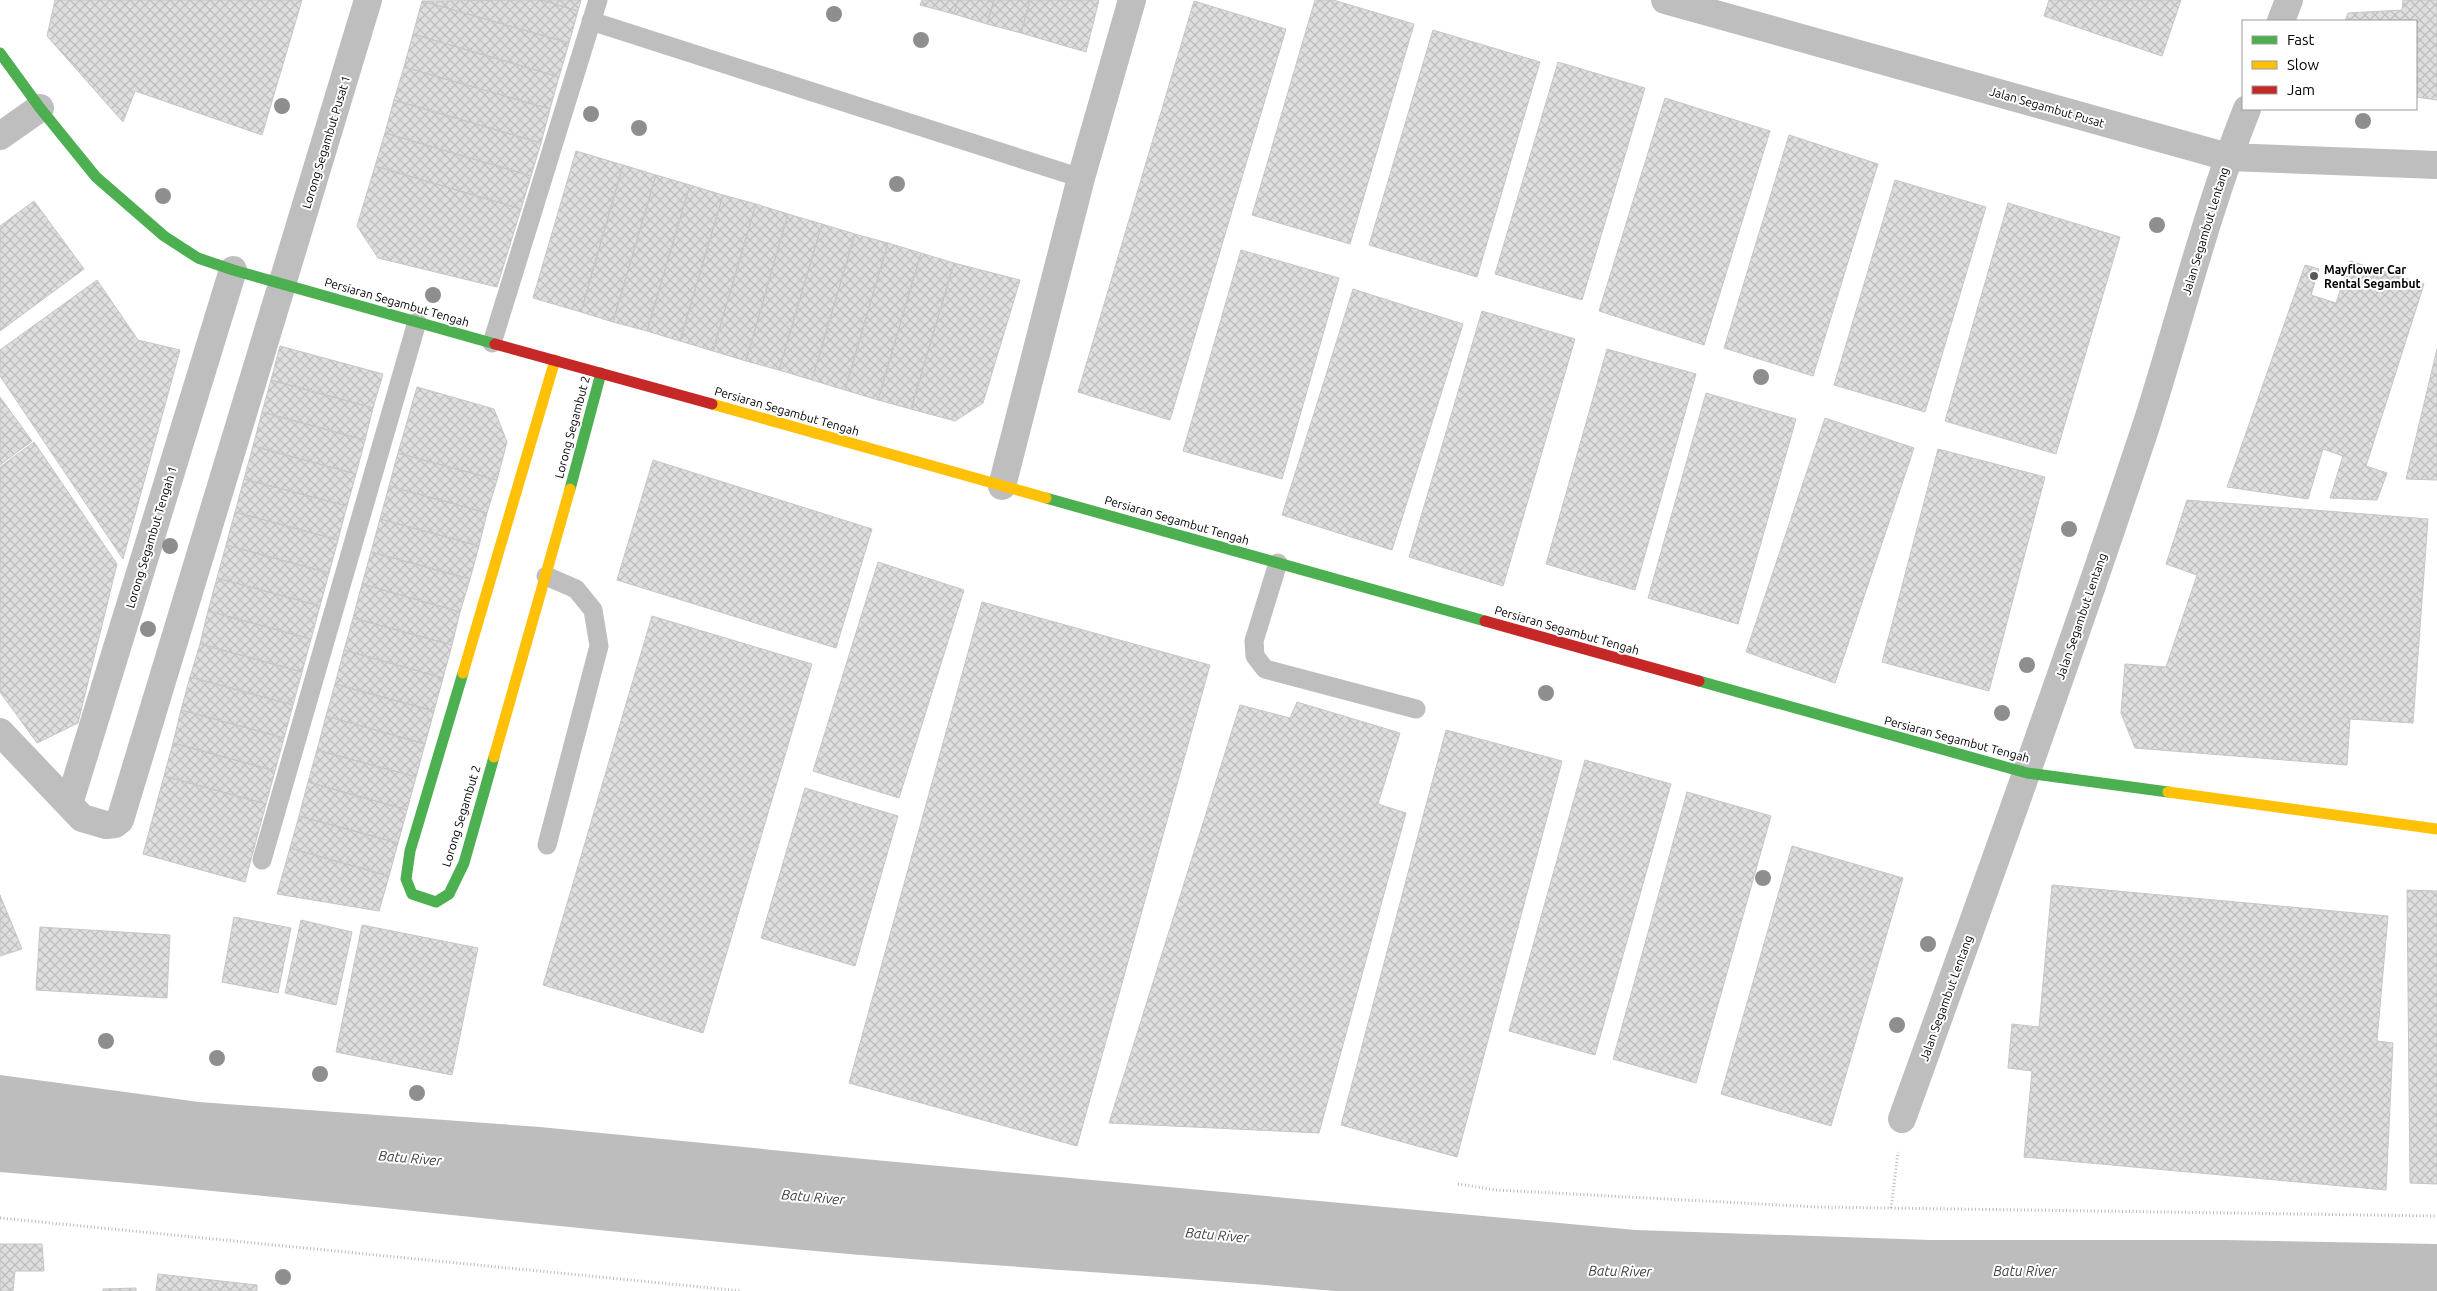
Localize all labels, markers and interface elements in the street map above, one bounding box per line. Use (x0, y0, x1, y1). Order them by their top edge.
legend (2242, 20, 2417, 110)
text: Fast (2287, 31, 2315, 48)
text: Slow (2287, 56, 2320, 73)
street label: Lorong Segambut Pusat 1 (300, 74, 352, 210)
text: Jam (2287, 81, 2315, 98)
street label: Jalan Segambut Pusat (1988, 84, 2106, 130)
street label: Jalan Segambut Lentang (2179, 166, 2231, 296)
place label: Mayflower Car Rental Segambut (2324, 263, 2421, 290)
marker: Mayflower Car Rental Segambut (2308, 270, 2320, 282)
street label: Persiaran Segambut Tengah (323, 275, 471, 329)
street label: Lorong Segambut 2 (552, 374, 592, 480)
street label: Persiaran Segambut Tengah (713, 384, 861, 438)
street label: Lorong Segambut Tengah 1 (123, 464, 179, 610)
street label: Persiaran Segambut Tengah (1103, 493, 1251, 547)
street label: Jalan Segambut Lentang (2053, 551, 2109, 681)
street label: Persiaran Segambut Tengah (1493, 603, 1641, 657)
street label: Persiaran Segambut Tengah (1883, 713, 2031, 765)
street label: Lorong Segambut 2 (439, 764, 483, 868)
street label: Jalan Segambut Lentang (1917, 933, 1975, 1063)
water label: Batu River (378, 1147, 443, 1169)
water label: Batu River (781, 1186, 846, 1208)
water label: Batu River (1185, 1224, 1250, 1246)
water label: Batu River (1588, 1262, 1653, 1280)
water label: Batu River (1993, 1263, 2057, 1279)

